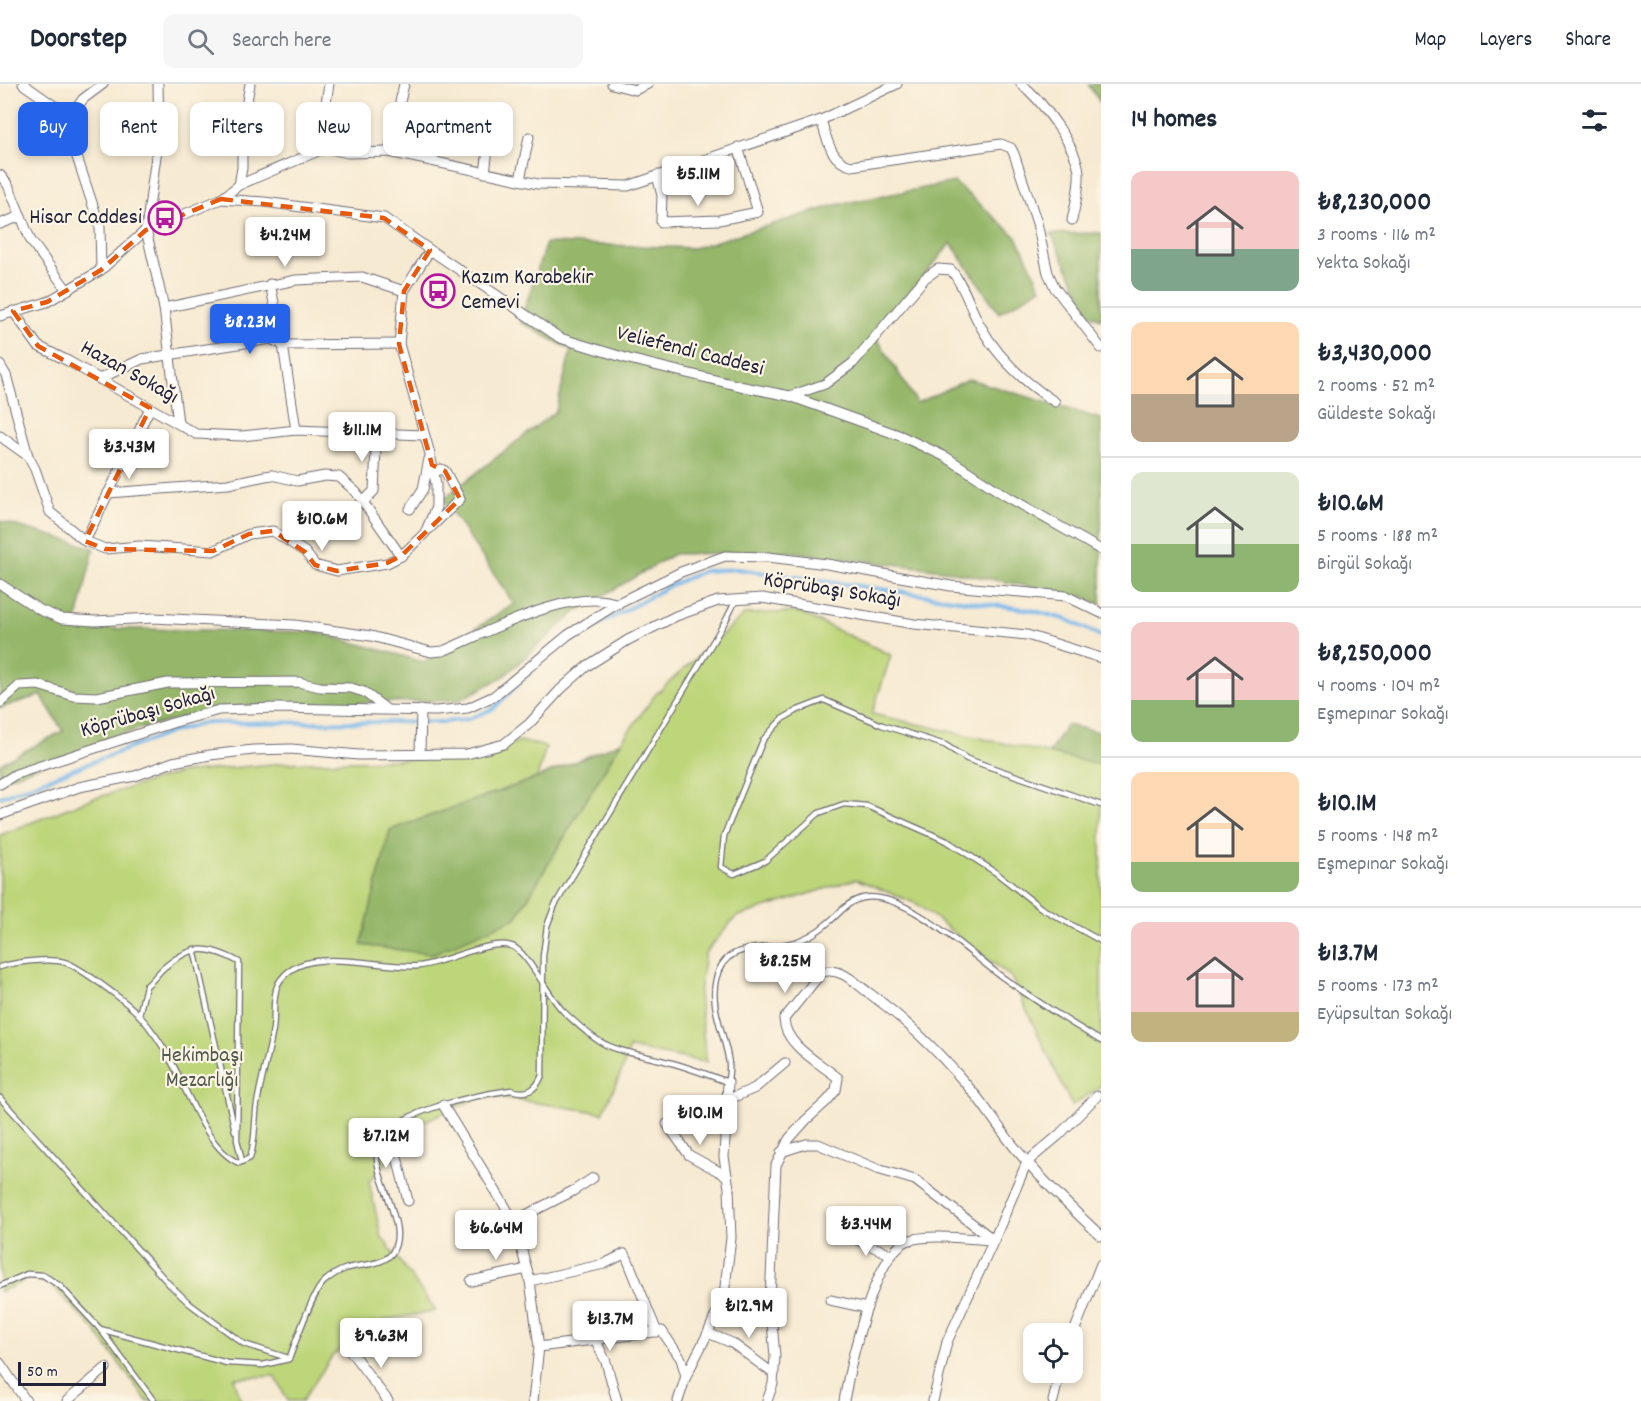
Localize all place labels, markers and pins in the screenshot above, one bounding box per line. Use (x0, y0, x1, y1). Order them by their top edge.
pin: ₺5.11M (649, 156, 747, 207)
bus stop icon: Hisar Caddesi (147, 200, 183, 236)
place label: Hisar Caddesi (29, 203, 142, 234)
pin: ₺4.24M (236, 217, 334, 268)
place label: Kazım Karabekir Cemevi (461, 263, 594, 319)
bus stop icon: Kazım Karabekir Cemevi (420, 273, 456, 309)
pin: ₺8.23M (201, 304, 299, 355)
pin: ₺11.1M (313, 412, 411, 463)
pin: ₺3.43M (80, 429, 178, 480)
pin: ₺10.6M (273, 501, 371, 552)
pin: ₺8.25M (736, 943, 834, 994)
pin: ₺10.1M (651, 1095, 749, 1146)
pin: ₺7.12M (337, 1118, 435, 1169)
pin: ₺3.44M (817, 1206, 915, 1257)
pin: ₺6.64M (447, 1210, 545, 1261)
pin: ₺12.9M (700, 1288, 798, 1339)
pin: ₺13.7M (561, 1301, 659, 1352)
pin: ₺9.63M (332, 1318, 430, 1369)

